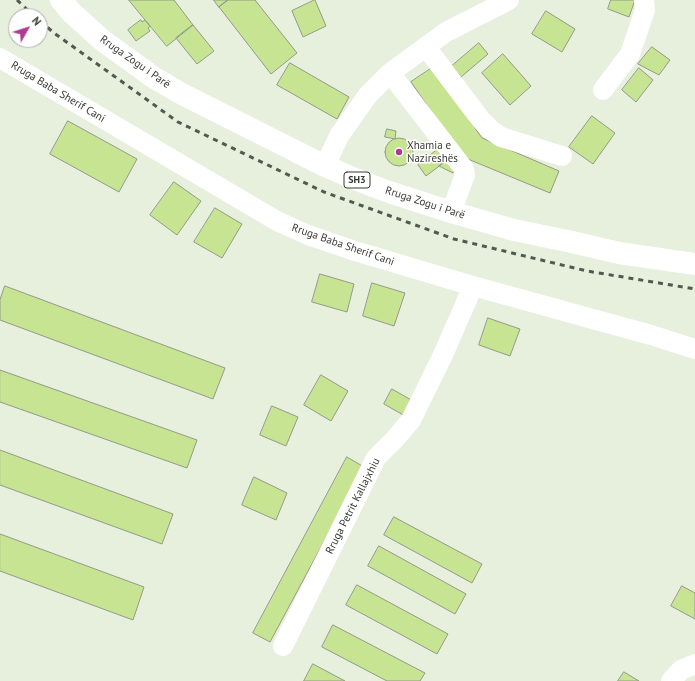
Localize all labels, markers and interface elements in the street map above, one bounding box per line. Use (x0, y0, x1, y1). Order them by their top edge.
north arrow (8, 8, 48, 48)
text: N (29, 14, 44, 28)
street label: Rruga Zogu i Parë (97, 33, 173, 91)
street label: Rruga Baba Sherif Cani (8, 59, 108, 125)
place label: Xhamia e Nazireshës (407, 139, 458, 165)
marker: Xhamia e Nazireshës (394, 147, 404, 157)
road number: SH3 (344, 172, 370, 188)
street label: Rruga Zogu i Parë (384, 184, 466, 222)
street label: Rruga Baba Sherif Cani (290, 221, 396, 269)
street label: Rruga Petrit Kallajxhiu (323, 456, 383, 556)

